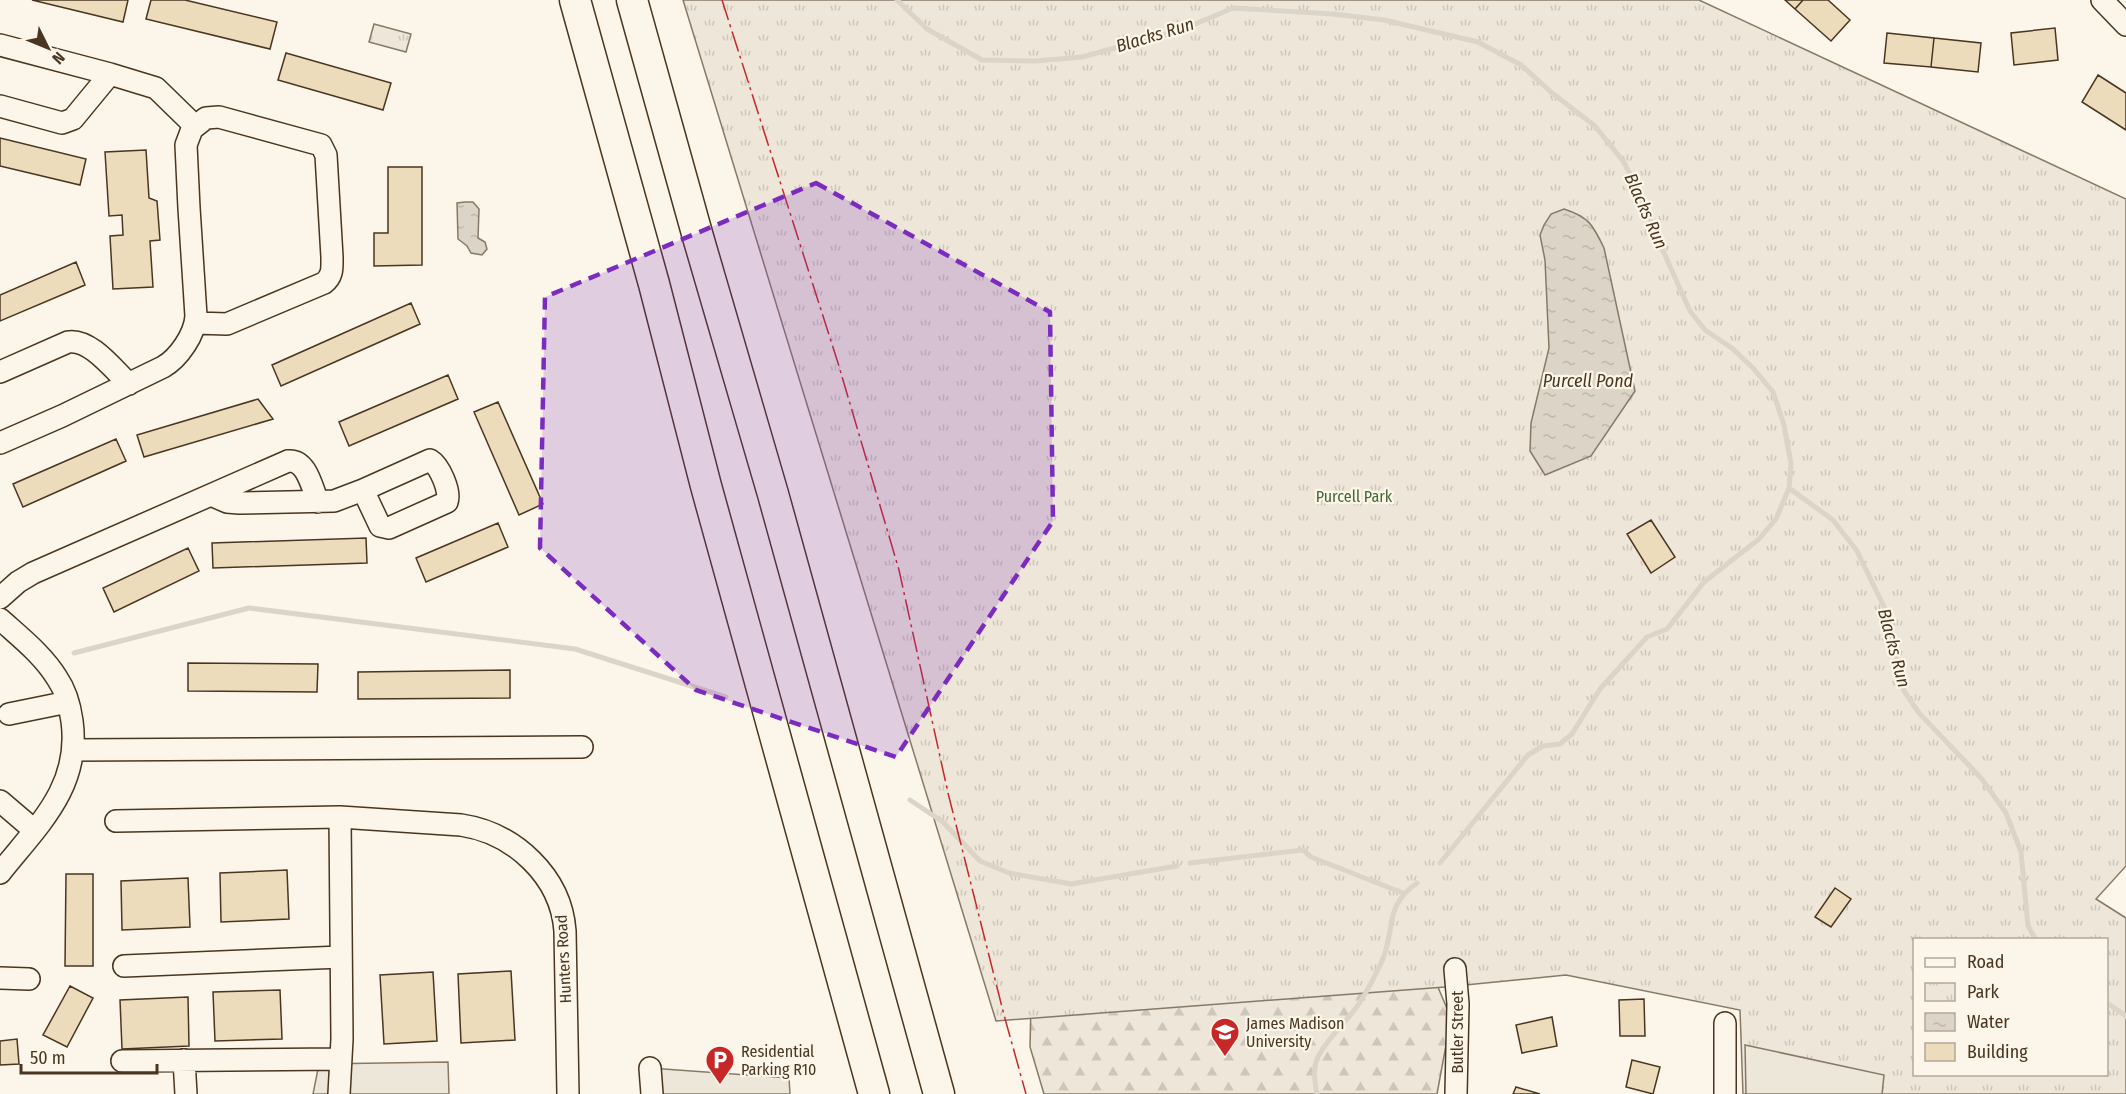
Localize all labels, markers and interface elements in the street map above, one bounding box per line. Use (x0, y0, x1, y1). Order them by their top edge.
water label: Blacks Run (1113, 13, 1197, 57)
north arrow (18, 18, 78, 78)
text: N (48, 48, 69, 68)
water label: Blacks Run (1620, 170, 1672, 252)
water label: Purcell Pond (1543, 370, 1634, 392)
park label: Purcell Park (1316, 487, 1393, 506)
water label: Blacks Run (1873, 606, 1915, 690)
street label: Hunters Road (552, 914, 575, 1004)
legend (1913, 938, 2108, 1076)
text: Road (1967, 951, 2004, 973)
text: Park (1967, 981, 2000, 1003)
street label: Butler Street (1448, 990, 1467, 1073)
text: Water (1967, 1011, 2010, 1033)
place label: James Madison University (1246, 1014, 1345, 1051)
school or university icon: James Madison University (1209, 1016, 1241, 1058)
scale bar (21, 1037, 158, 1075)
text: Building (1967, 1041, 2028, 1063)
place label: Residential Parking R10 (741, 1042, 816, 1079)
parking icon: Residential Parking R10 (704, 1044, 736, 1086)
text: 50 m (30, 1047, 66, 1069)

